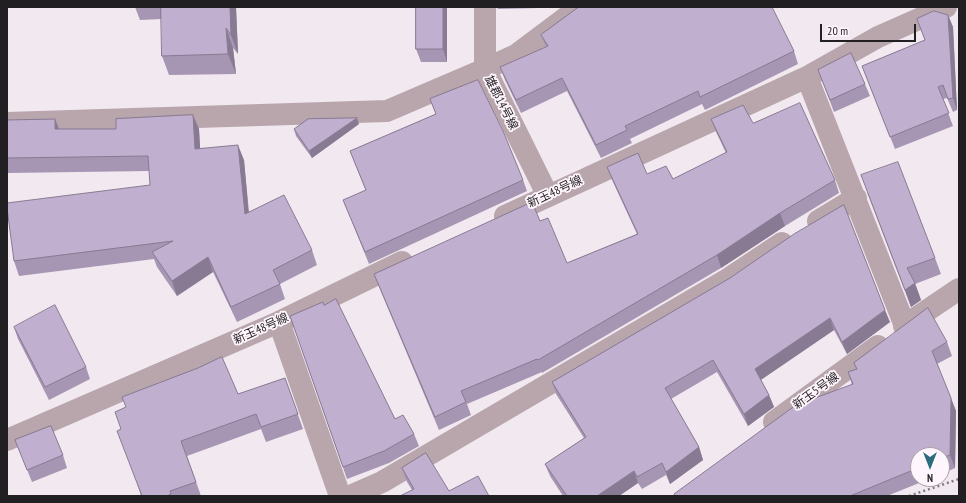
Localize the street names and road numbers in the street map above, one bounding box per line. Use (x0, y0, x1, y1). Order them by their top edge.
street label: 雄郡14号線 (481, 74, 521, 132)
street label: 新玉48号線 (525, 173, 585, 211)
street label: 新玉48号線 (231, 310, 291, 348)
street label: 新玉5号線 (790, 369, 842, 413)

